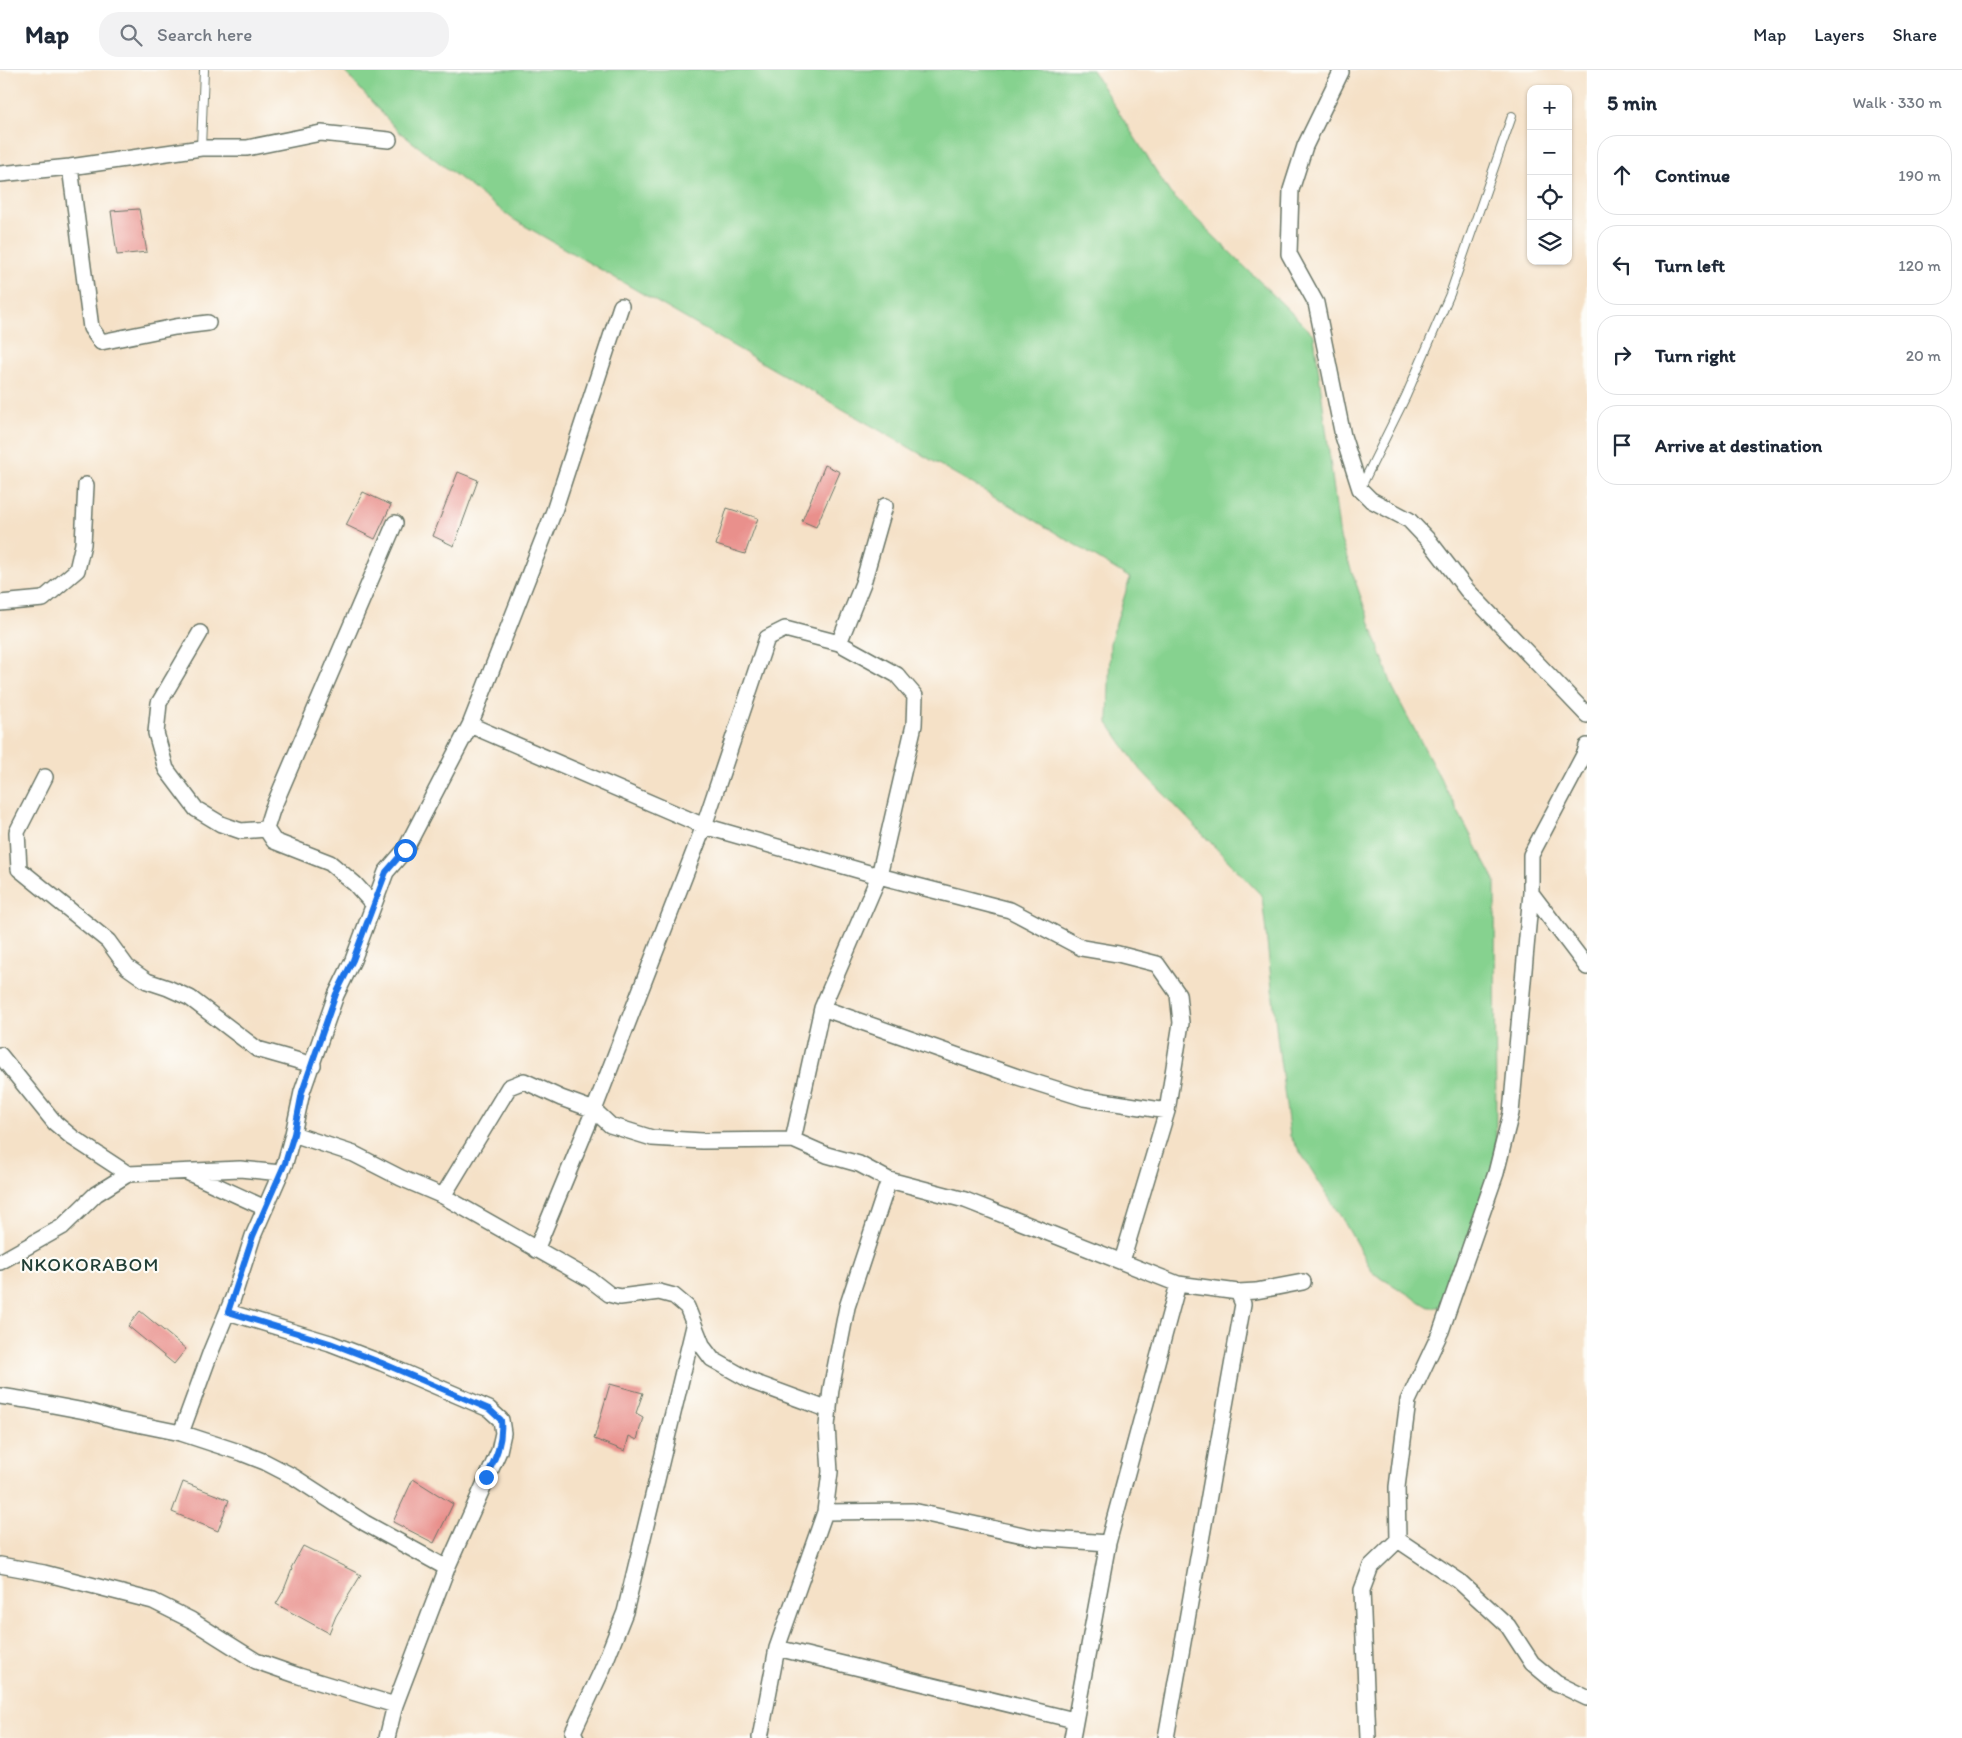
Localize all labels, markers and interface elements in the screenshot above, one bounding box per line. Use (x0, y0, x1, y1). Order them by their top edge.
search box (99, 12, 449, 57)
text: Map (25, 20, 69, 49)
icon: search (117, 21, 145, 49)
text: Search here (157, 23, 252, 46)
text: Map (1753, 24, 1786, 46)
text: Layers (1814, 24, 1864, 46)
text: Share (1892, 24, 1937, 46)
map controls (1527, 85, 1572, 265)
button: + (1527, 85, 1572, 130)
text: 5 min (1607, 90, 1657, 115)
text: Walk · 330 m (1852, 93, 1942, 112)
button: − (1527, 130, 1572, 175)
icon: ahead (1608, 161, 1636, 189)
text: Continue (1655, 164, 1730, 187)
text: 190 m (1898, 166, 1941, 185)
button: locate (1527, 175, 1572, 220)
button: layers (1527, 220, 1572, 265)
icon: left (1608, 251, 1636, 279)
text: Turn left (1655, 254, 1725, 277)
text: 120 m (1898, 256, 1941, 275)
icon: right (1608, 341, 1636, 369)
text: Turn right (1655, 344, 1736, 367)
text: 20 m (1906, 346, 1941, 365)
icon: arrive (1608, 431, 1636, 459)
text: Arrive at destination (1655, 434, 1822, 457)
route start (394, 839, 417, 862)
district label: NKOKORABOM (21, 1253, 159, 1276)
route end (475, 1466, 498, 1489)

